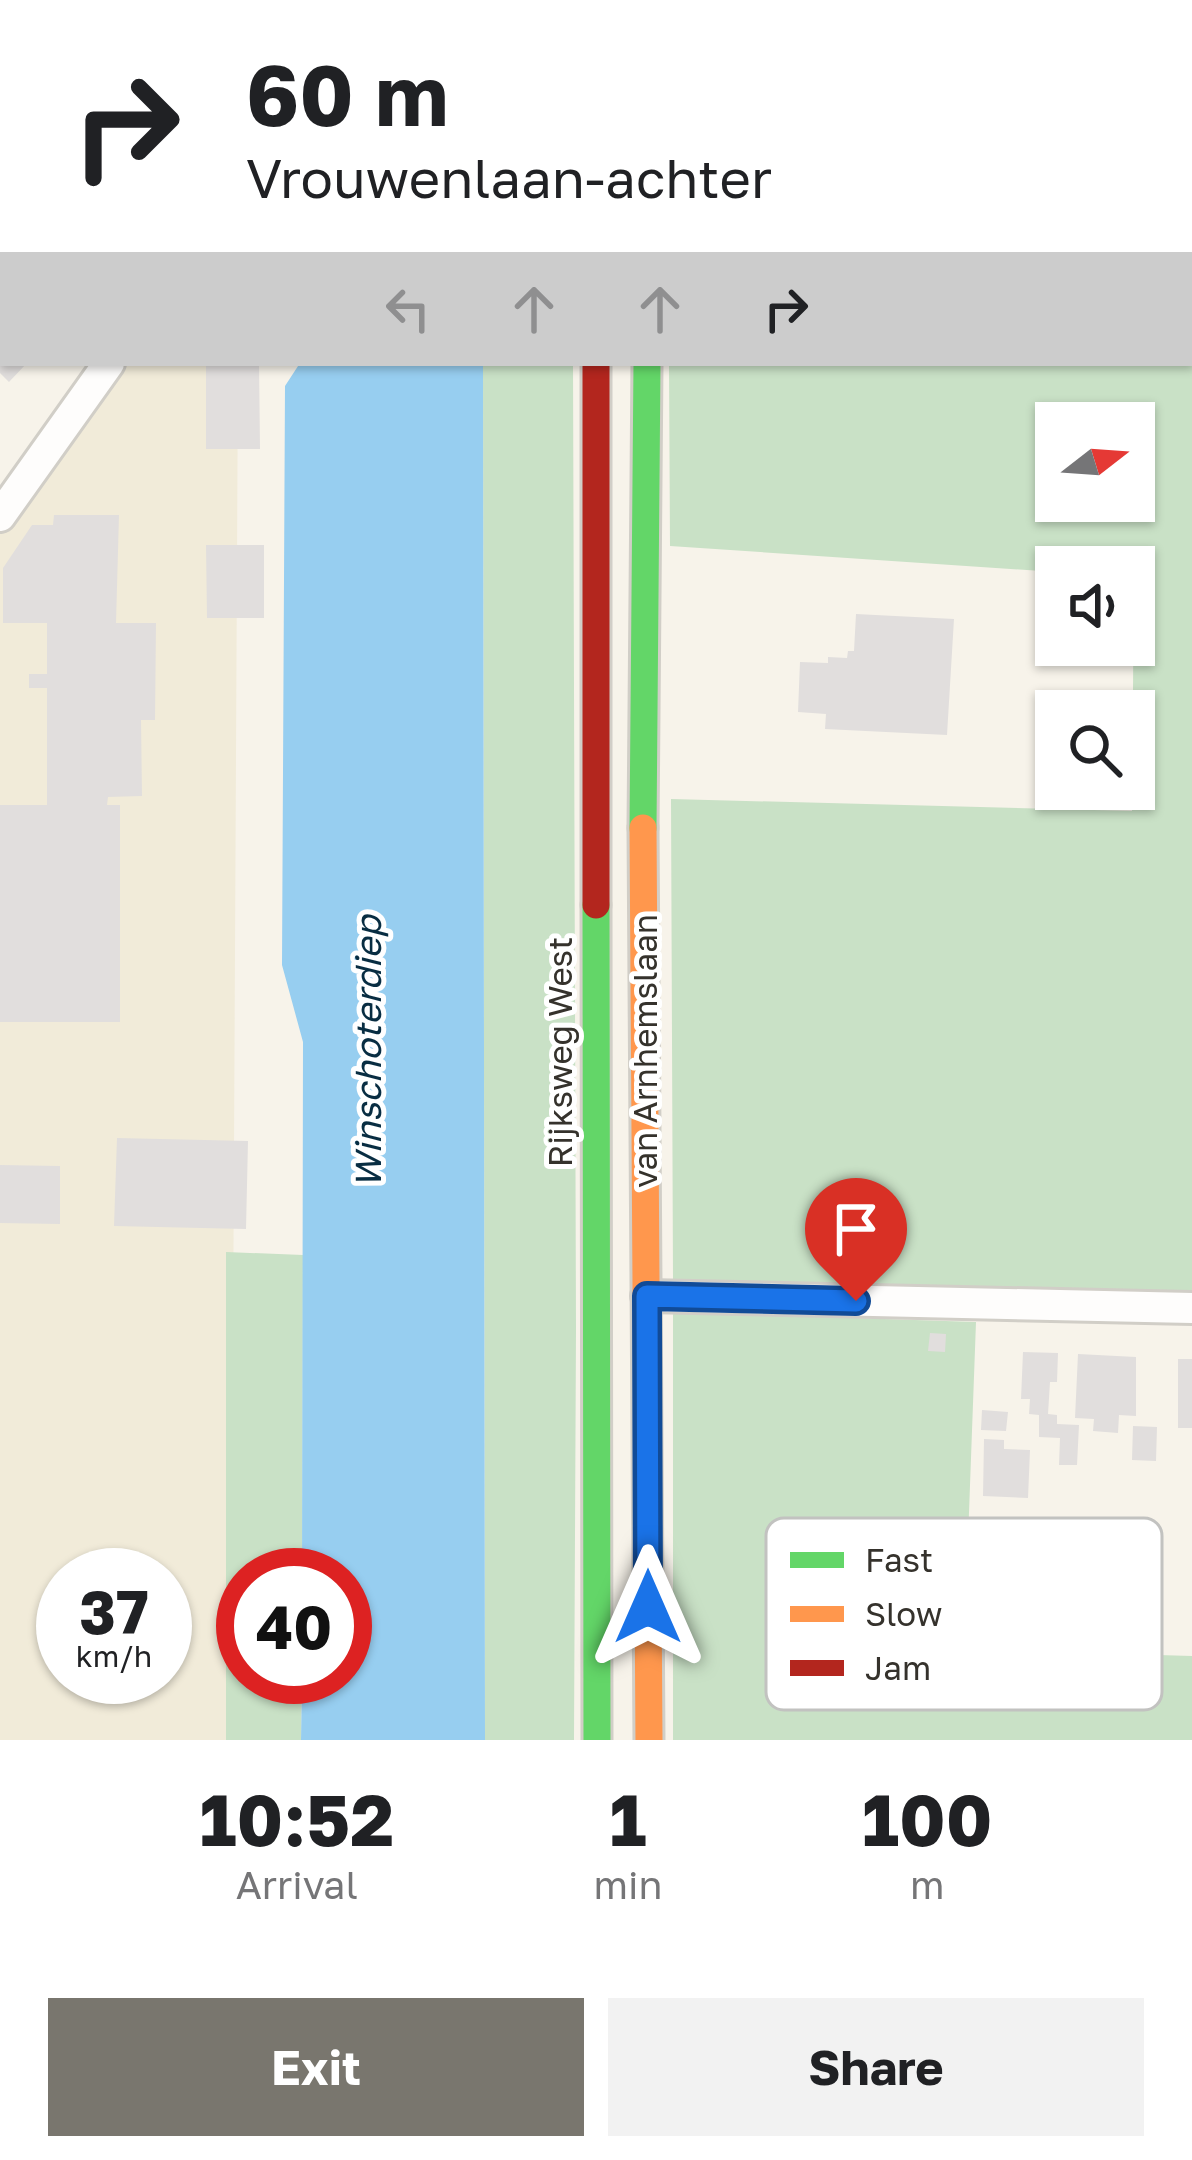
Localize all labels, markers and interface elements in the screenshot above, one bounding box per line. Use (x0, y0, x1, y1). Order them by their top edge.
text: 60 m (246, 44, 448, 144)
icon: right (48, 48, 204, 204)
text: Vrouwenlaan-achter (246, 145, 772, 210)
icon: left (375, 276, 441, 342)
icon: ahead (501, 276, 567, 342)
icon: ahead (627, 276, 693, 342)
icon: right (753, 276, 819, 342)
north arrow (1035, 402, 1155, 522)
map controls (1035, 402, 1155, 810)
button: sound (1035, 546, 1155, 666)
button: search (1035, 690, 1155, 810)
water label: Winschoterdiep (346, 913, 389, 1188)
street label: van Arnhemslaan (625, 914, 664, 1188)
street label: Rijksweg West (540, 937, 579, 1167)
pin (805, 1178, 907, 1301)
icon: arrive (823, 1196, 889, 1262)
legend (766, 1518, 1162, 1710)
text: Fast (865, 1540, 933, 1579)
position arrow (585, 1544, 711, 1670)
speed limit sign: 40 (216, 1548, 372, 1704)
text: 37 (79, 1575, 149, 1647)
text: Slow (865, 1594, 943, 1633)
text: km/h (76, 1638, 152, 1674)
text: Jam (865, 1648, 931, 1687)
text: 10:52 (199, 1775, 394, 1862)
text: 1 (609, 1775, 647, 1862)
text: 100 (862, 1775, 993, 1862)
text: Arrival (236, 1861, 358, 1908)
text: min (594, 1861, 663, 1908)
text: m (910, 1861, 944, 1908)
button: Exit (48, 1998, 584, 2136)
button: Share (608, 1998, 1144, 2136)

